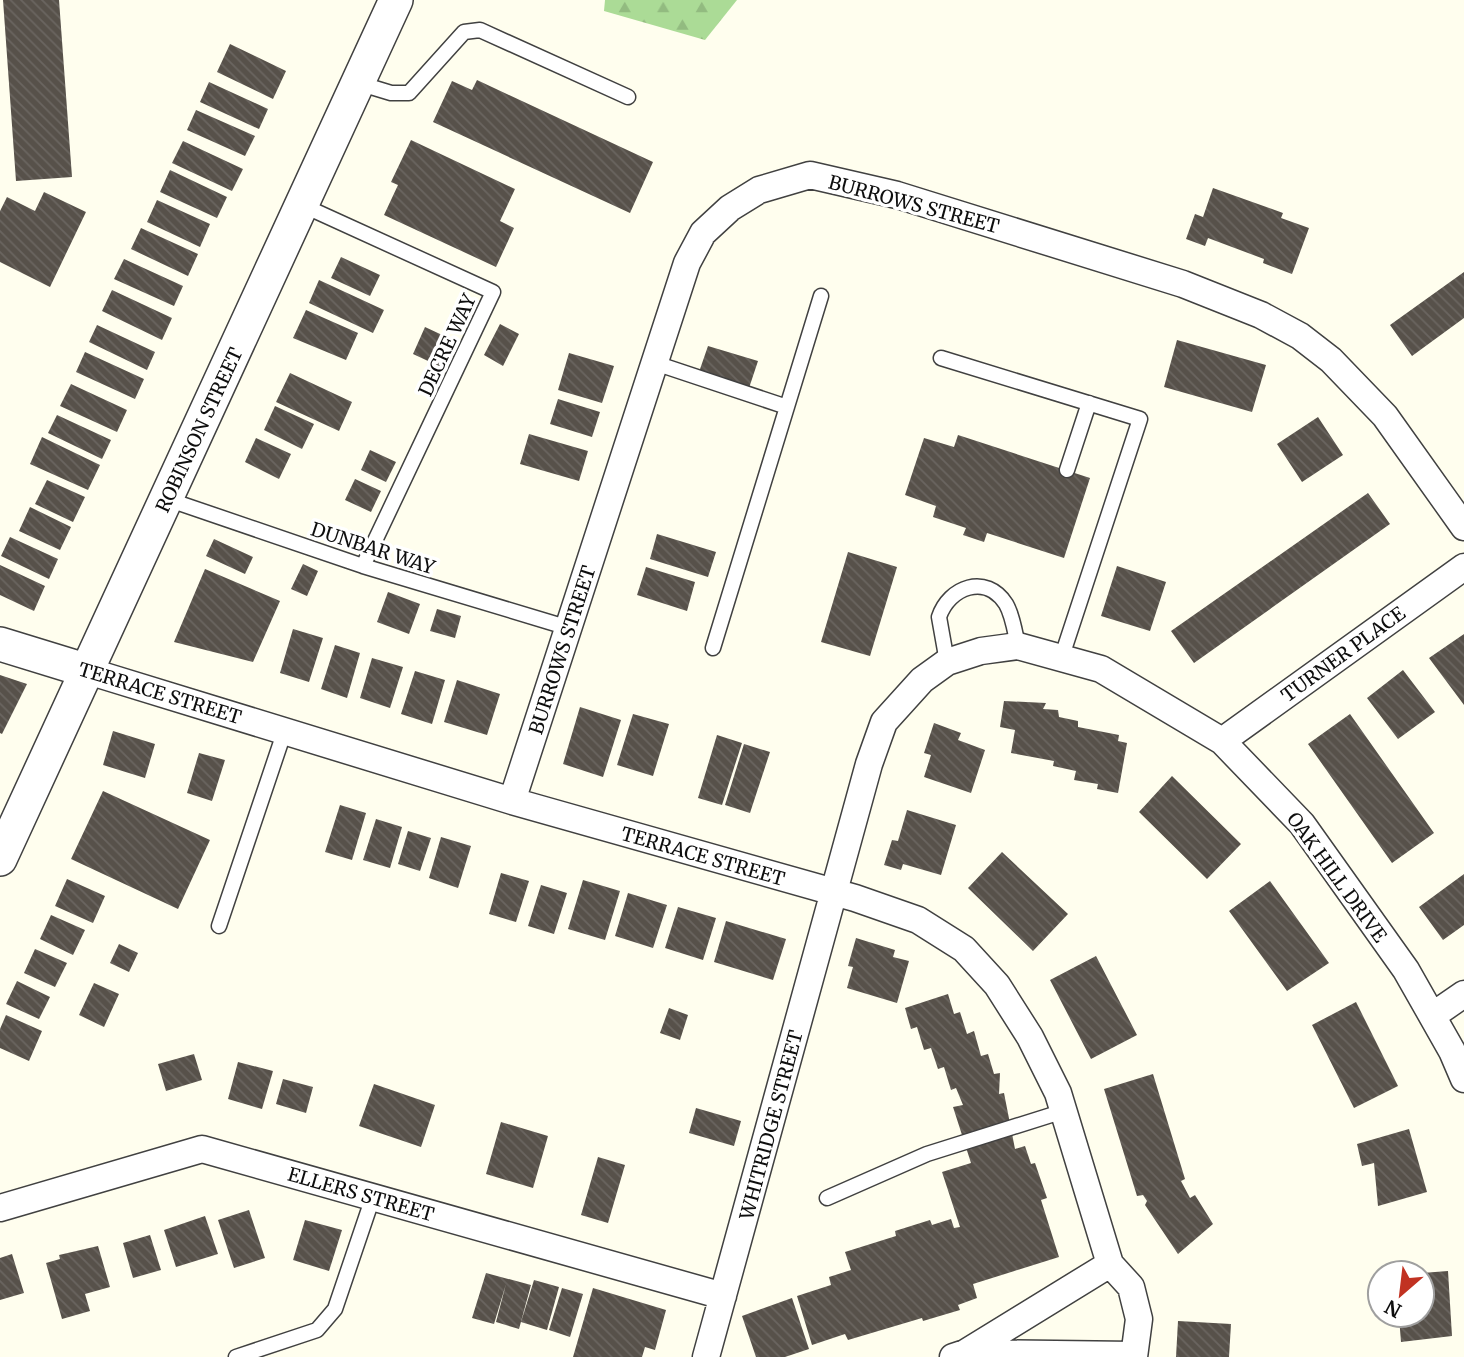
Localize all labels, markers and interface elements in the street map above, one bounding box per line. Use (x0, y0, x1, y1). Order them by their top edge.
street label: BURROWS STREET (826, 170, 1002, 238)
street label: DECRE WAY (413, 289, 481, 400)
street label: ROBINSON STREET (150, 344, 248, 516)
street label: DUNBAR WAY (308, 517, 439, 580)
street label: BURROWS STREET (523, 563, 601, 737)
street label: TURNER PLACE (1276, 601, 1410, 707)
street label: TERRACE STREET (76, 657, 244, 729)
street label: OAK HILL DRIVE (1282, 807, 1392, 947)
street label: TERRACE STREET (618, 821, 788, 891)
street label: WHITRIDGE STREET (734, 1028, 808, 1223)
street label: ELLERS STREET (285, 1162, 437, 1226)
north arrow (1366, 1259, 1436, 1329)
text: N (1381, 1295, 1405, 1323)

